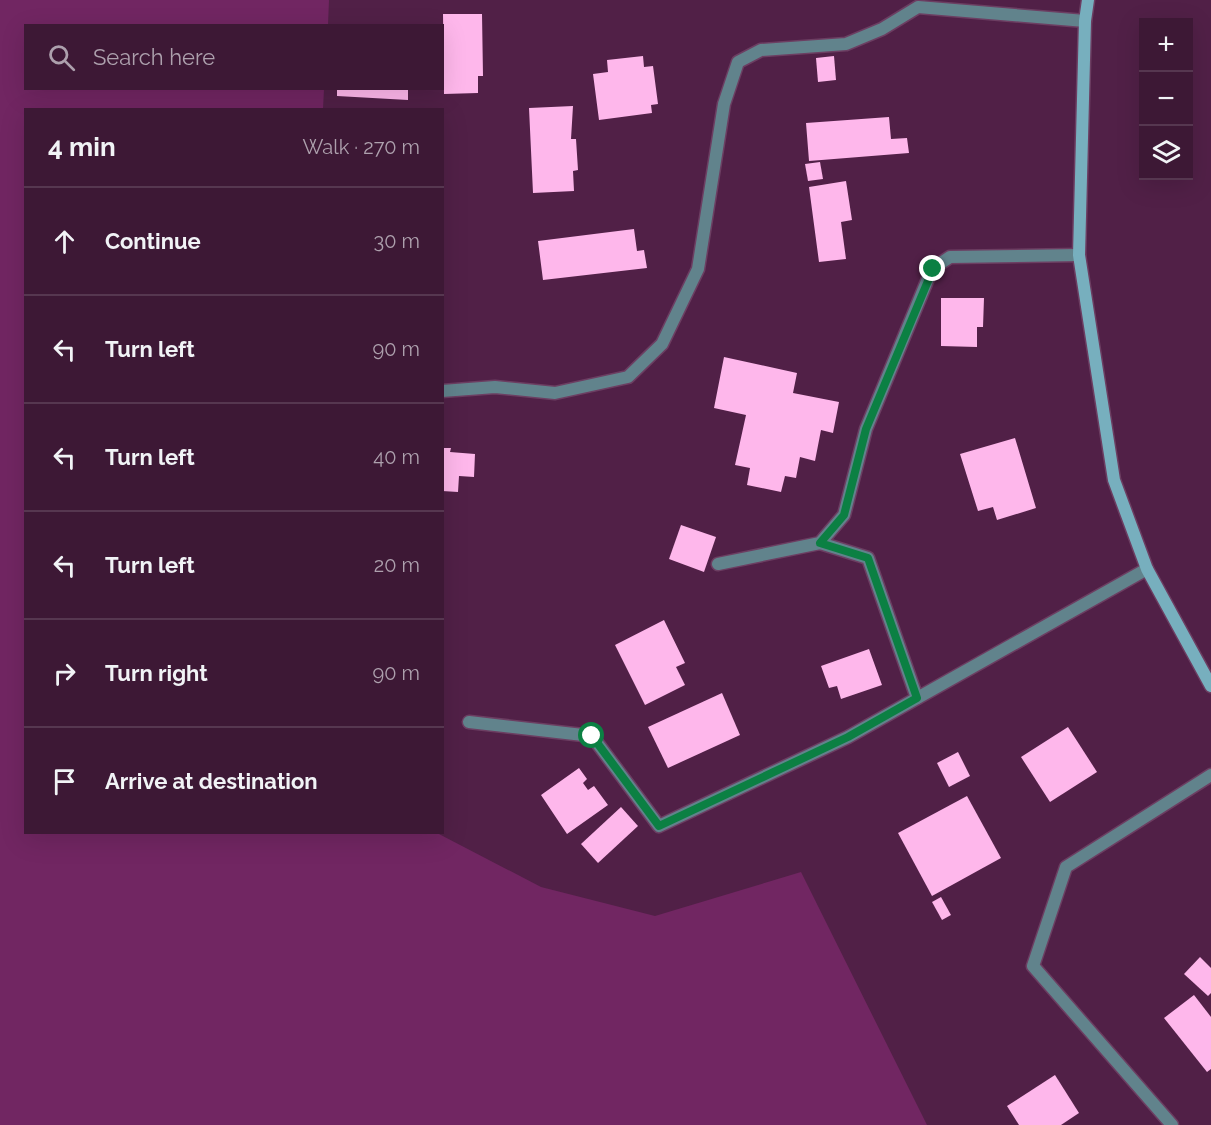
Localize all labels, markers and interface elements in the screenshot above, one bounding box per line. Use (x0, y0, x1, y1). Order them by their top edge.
map controls (1139, 18, 1193, 180)
button: + (1139, 18, 1193, 72)
search box (24, 24, 444, 90)
icon: search (45, 41, 78, 74)
text: Search here (93, 44, 215, 70)
button: − (1139, 72, 1193, 126)
button: layers (1139, 126, 1193, 180)
text: 4 min (48, 132, 116, 162)
text: Walk · 270 m (302, 135, 420, 159)
icon: ahead (48, 225, 81, 258)
text: Continue (105, 228, 201, 254)
text: 30 m (374, 229, 420, 253)
route end (919, 255, 945, 281)
icon: left (48, 333, 81, 366)
text: Turn left (105, 336, 195, 362)
text: 90 m (373, 337, 420, 361)
icon: left (48, 441, 81, 474)
text: Turn left (105, 444, 195, 470)
text: 40 m (373, 445, 420, 469)
icon: left (48, 549, 81, 582)
text: Turn left (105, 552, 195, 578)
text: 20 m (374, 553, 420, 577)
icon: right (48, 657, 81, 690)
text: Turn right (105, 660, 208, 686)
text: 90 m (373, 661, 420, 685)
route start (578, 722, 604, 748)
icon: arrive (48, 765, 81, 798)
text: Arrive at destination (105, 768, 318, 794)

